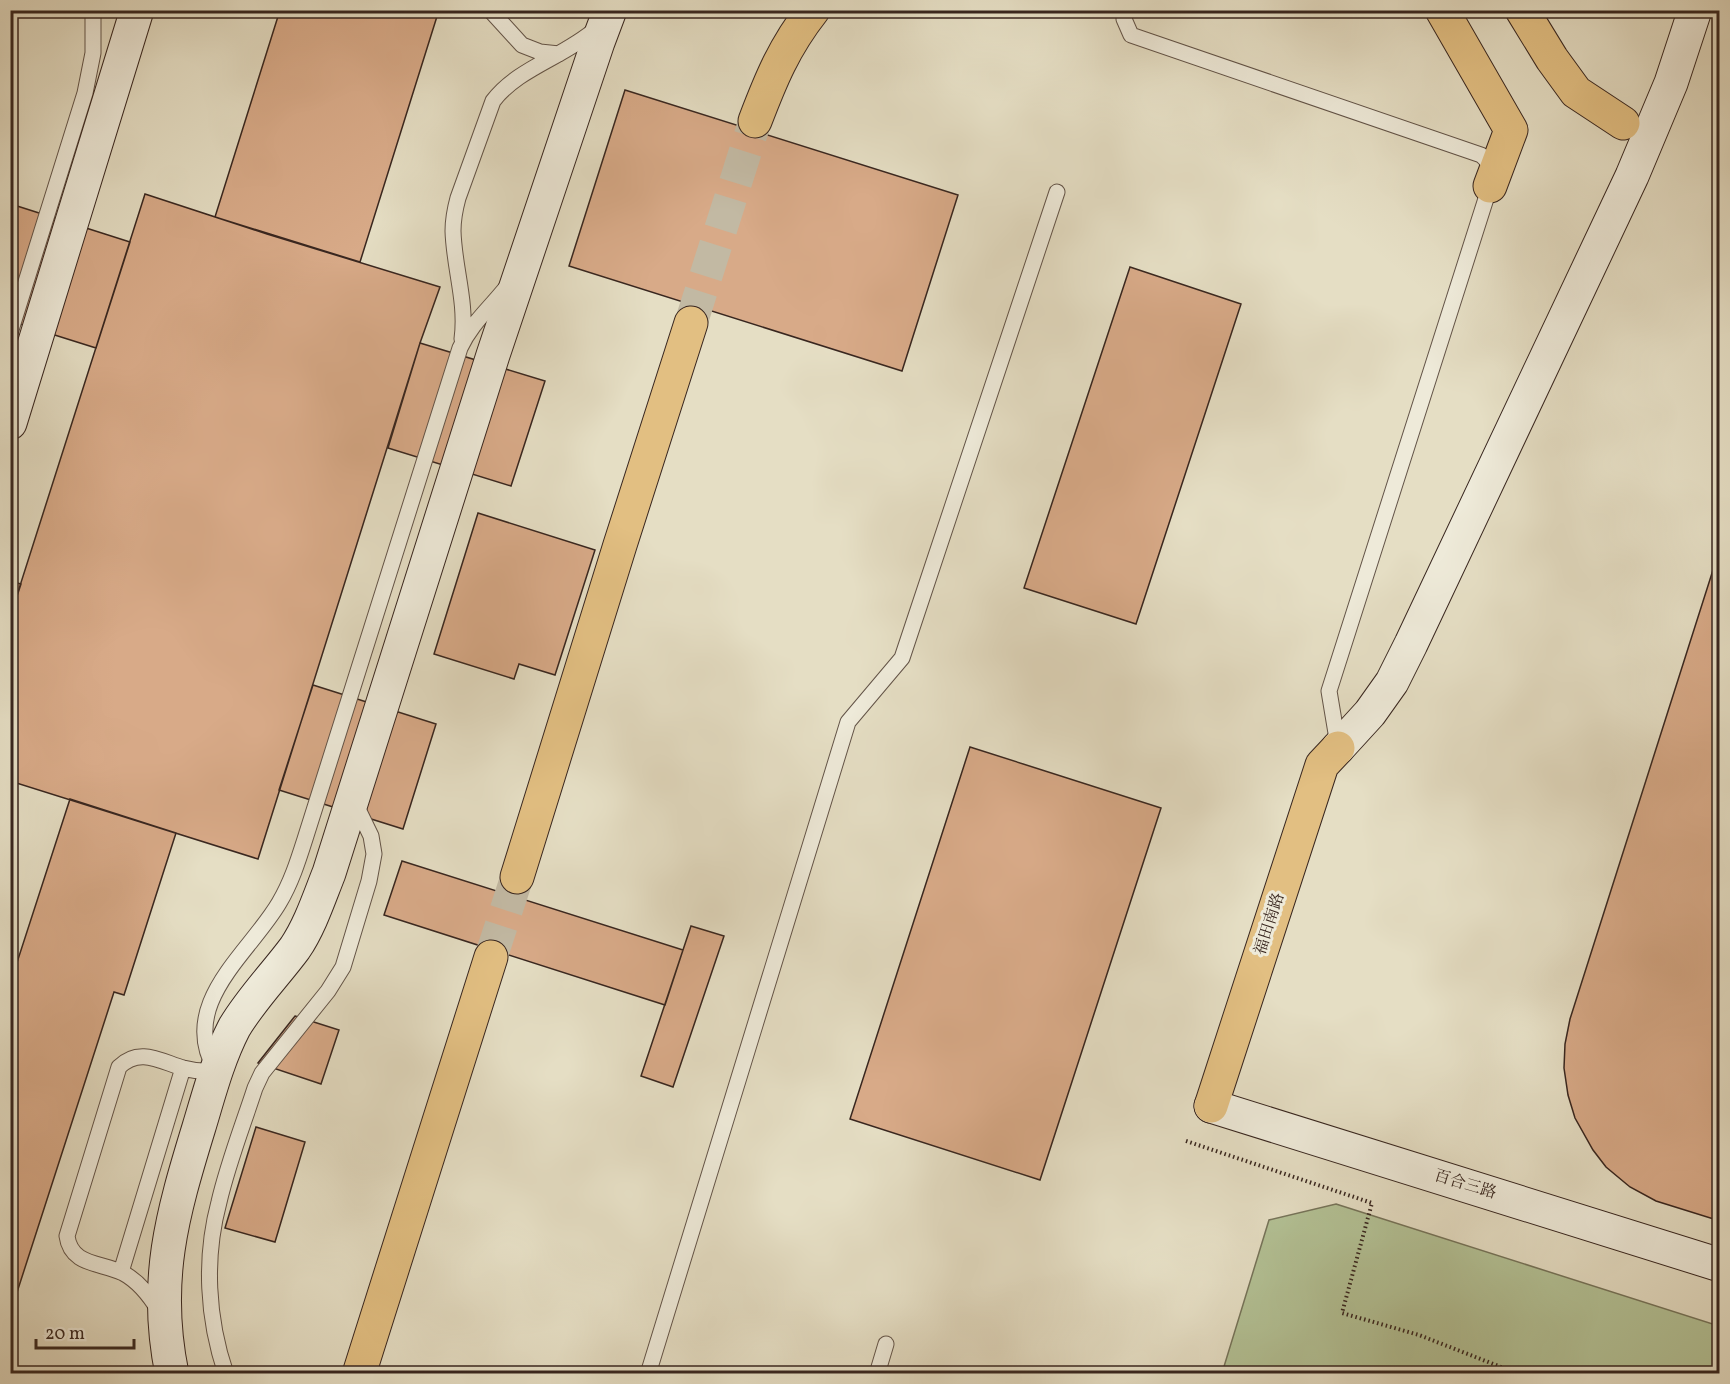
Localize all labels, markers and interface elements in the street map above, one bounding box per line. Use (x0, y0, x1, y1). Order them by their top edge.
street label: 福田南路 (1250, 890, 1290, 958)
street label: 百合三路 (1431, 1165, 1499, 1205)
scale bar (36, 1312, 134, 1350)
text: 20 m (45, 1322, 85, 1347)

